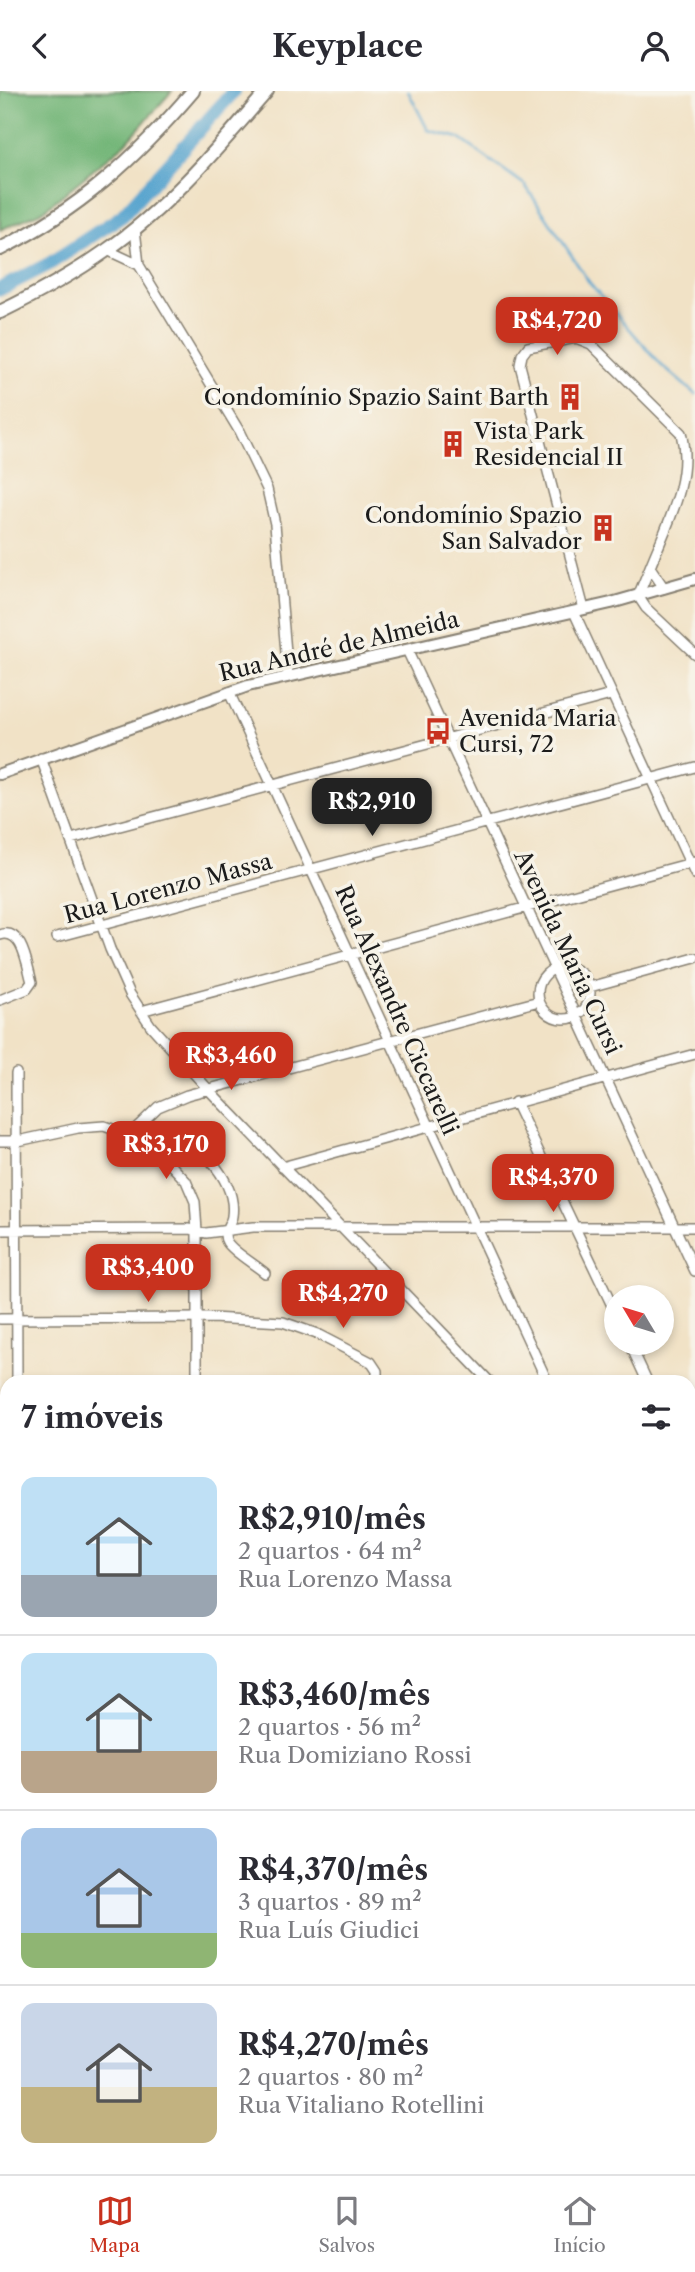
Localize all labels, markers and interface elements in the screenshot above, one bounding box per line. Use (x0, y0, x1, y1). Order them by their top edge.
text: Keyplace (272, 26, 423, 65)
icon: back (21, 27, 59, 65)
icon: person (636, 27, 674, 65)
pin: R$4,720 (492, 297, 622, 357)
text: R$4,720 (512, 306, 602, 334)
building icon: Condomínio Spazio Saint Barth (555, 382, 585, 412)
place label: Condomínio Spazio Saint Barth (204, 383, 549, 411)
place label: Vista Park Residencial II (473, 417, 623, 471)
building icon: Vista Park Residencial II (438, 429, 468, 459)
place label: Condomínio Spazio San Salvador (365, 501, 582, 555)
building icon: Condomínio Spazio San Salvador (588, 513, 618, 543)
street label: Rua André de Almeida (216, 605, 462, 687)
place label: Avenida Maria Cursi, 72 (458, 704, 618, 758)
bus stop icon: Avenida Maria Cursi, 72 (423, 716, 453, 746)
pin: R$2,910 (307, 779, 437, 838)
text: R$2,910 (328, 787, 416, 815)
street label: Avenida Maria Cursi (508, 845, 628, 1059)
street label: Rua Lorenzo Massa (61, 847, 276, 929)
street label: Rua Alexandre Ciccarelli (329, 881, 465, 1139)
pin: R$3,460 (166, 1033, 296, 1092)
text: R$3,460 (185, 1041, 277, 1069)
pin: R$3,170 (101, 1121, 231, 1181)
text: R$3,170 (123, 1130, 209, 1158)
pin: R$4,370 (488, 1155, 618, 1214)
text: R$4,370 (508, 1163, 598, 1191)
pin: R$3,400 (83, 1245, 213, 1304)
text: R$3,400 (102, 1253, 194, 1281)
pin: R$4,270 (278, 1271, 408, 1330)
text: R$4,270 (298, 1279, 388, 1307)
north arrow (604, 1285, 674, 1355)
map controls (604, 1285, 674, 1355)
icon: filters (637, 1398, 675, 1436)
text: 7 imóveis (21, 1399, 163, 1436)
text: R$2,910/mês (238, 1500, 426, 1537)
icon: home (77, 1505, 161, 1589)
text: 2 quartos · 64 m² (238, 1537, 422, 1565)
text: Rua Lorenzo Massa (238, 1565, 452, 1593)
text: R$3,460/mês (238, 1676, 430, 1713)
icon: home (77, 1681, 161, 1765)
text: 2 quartos · 56 m² (238, 1713, 421, 1741)
text: Rua Domiziano Rossi (238, 1741, 472, 1769)
text: R$4,370/mês (238, 1851, 428, 1888)
icon: home (77, 1856, 161, 1940)
text: 3 quartos · 89 m² (238, 1888, 422, 1916)
text: Rua Luís Giudici (238, 1916, 419, 1944)
text: R$4,270/mês (238, 2026, 429, 2063)
icon: home (77, 2031, 161, 2115)
text: 2 quartos · 80 m² (238, 2063, 423, 2091)
text: Rua Vitaliano Rotellini (238, 2091, 484, 2119)
tab: Mapa (89, 2192, 140, 2257)
tab: Salvos (319, 2192, 375, 2257)
tab: Início (554, 2192, 606, 2257)

